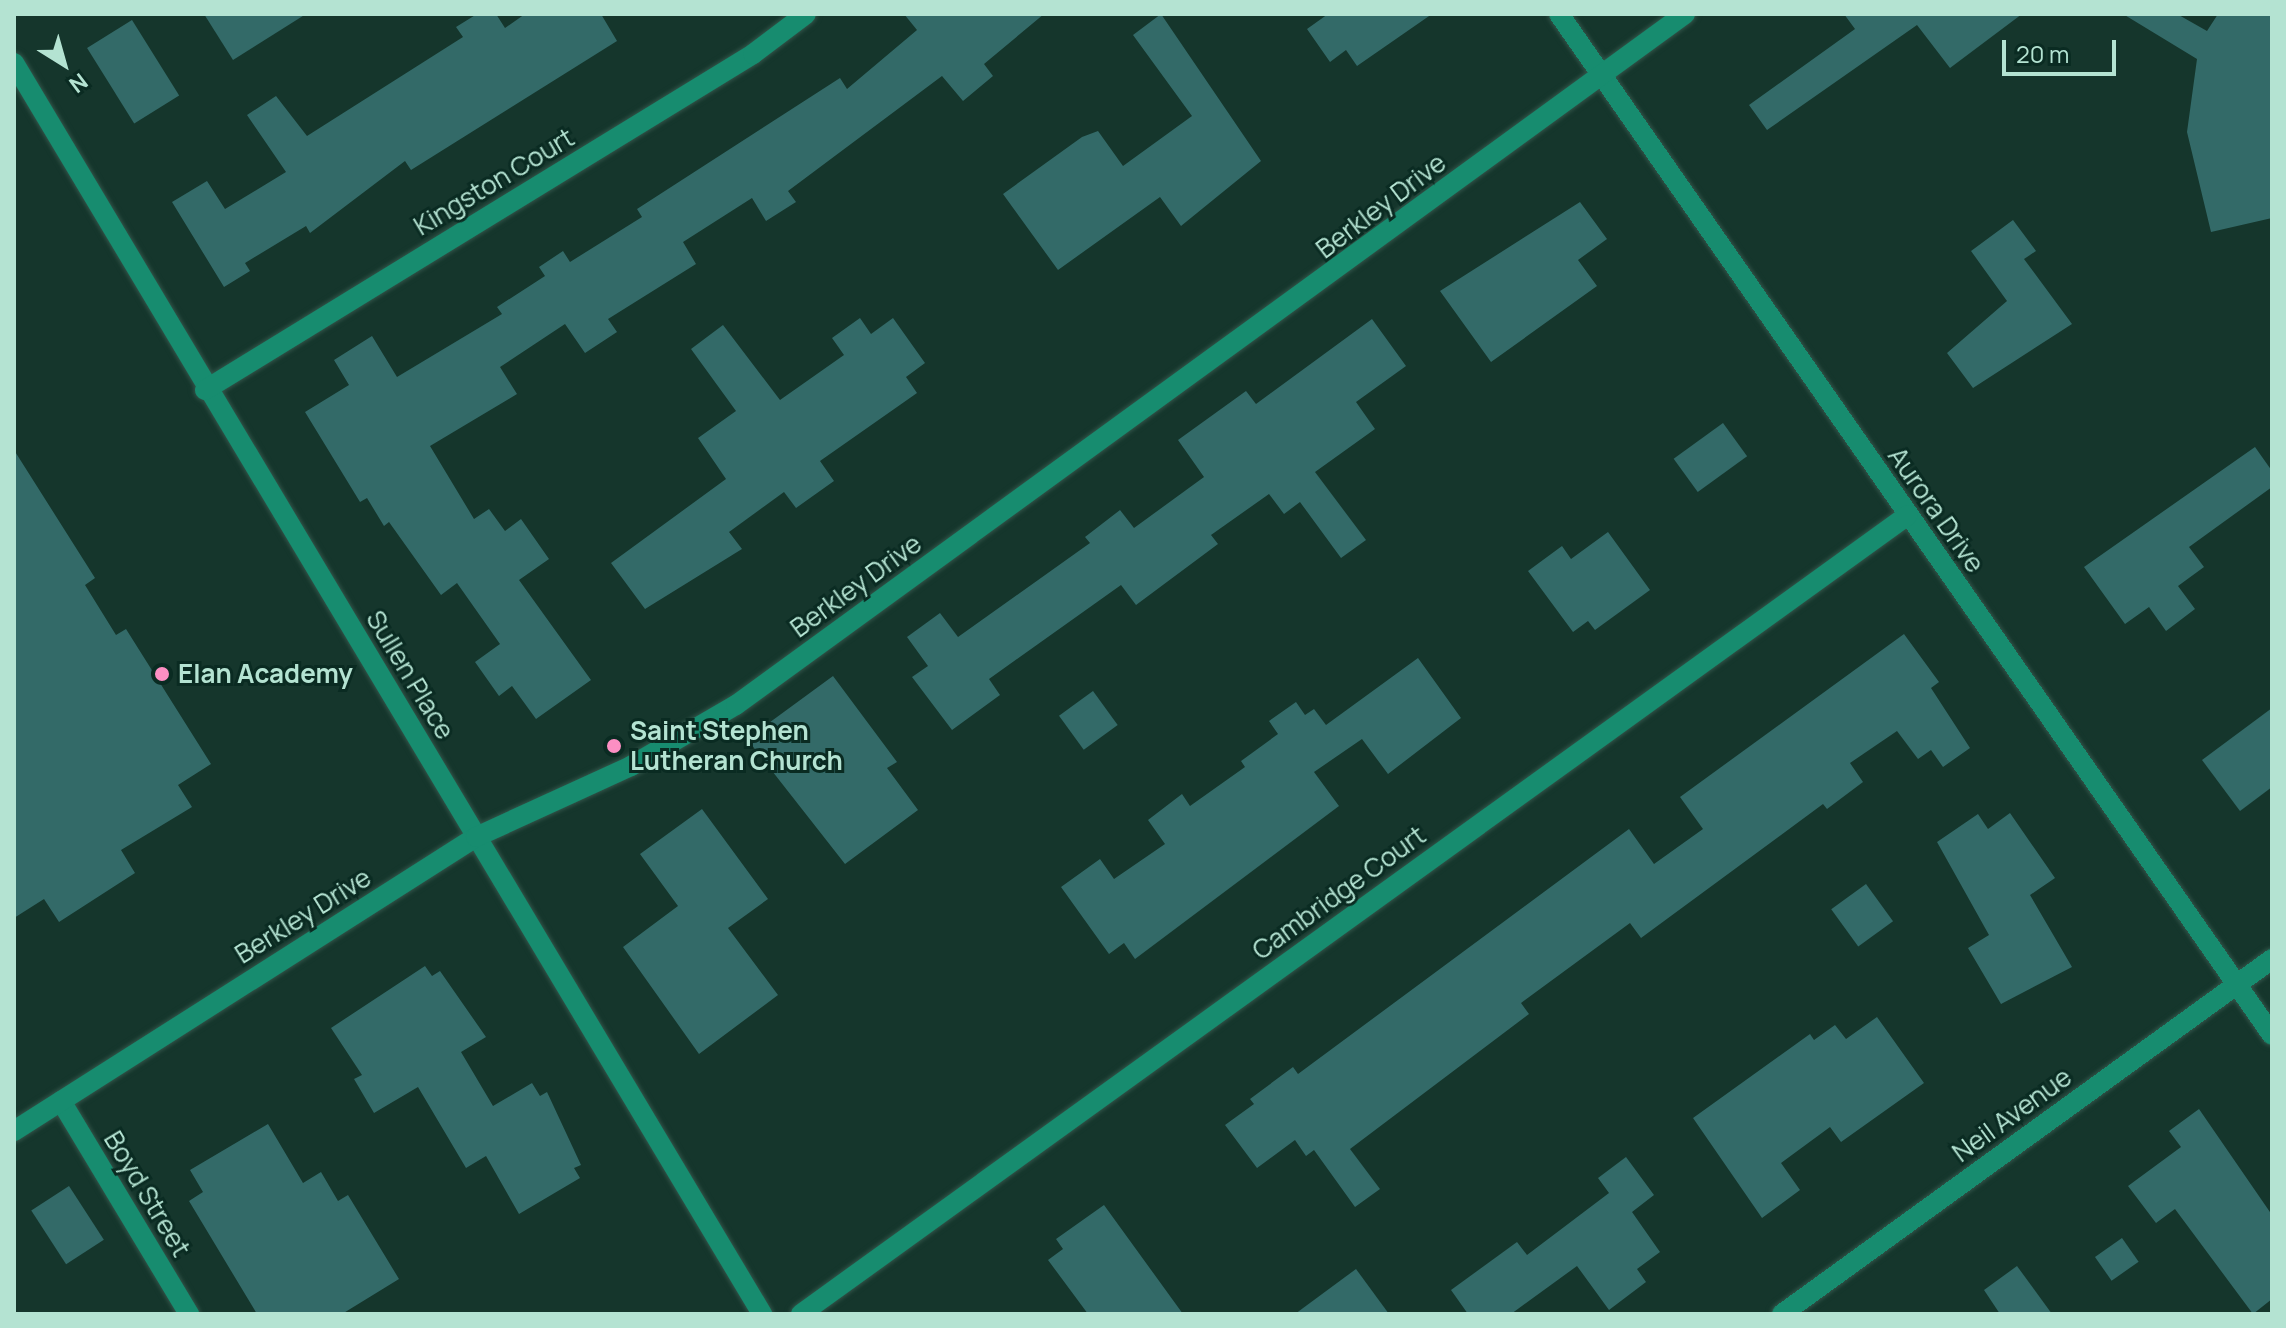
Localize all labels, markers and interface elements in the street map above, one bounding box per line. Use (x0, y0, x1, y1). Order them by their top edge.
north arrow (24, 24, 104, 104)
scale bar (2006, 24, 2120, 74)
text: 20 m (2016, 37, 2069, 70)
text: N (63, 66, 94, 100)
street label: Kingston Court (408, 122, 580, 242)
street label: Berkley Drive (1310, 147, 1452, 265)
street label: Aurora Drive (1881, 441, 1991, 579)
street label: Berkley Drive (784, 528, 928, 644)
street label: Sullen Place (359, 605, 461, 745)
place label: Elan Academy (178, 658, 353, 690)
marker: Elan Academy (153, 665, 171, 683)
place label: Saint Stephen Lutheran Church (630, 715, 843, 776)
marker: Saint Stephen Lutheran Church (605, 737, 623, 755)
street label: Cambridge Court (1246, 820, 1432, 966)
street label: Berkley Drive (229, 862, 377, 970)
street label: Neil Avenue (1946, 1061, 2078, 1169)
street label: Boyd Street (97, 1126, 197, 1262)

